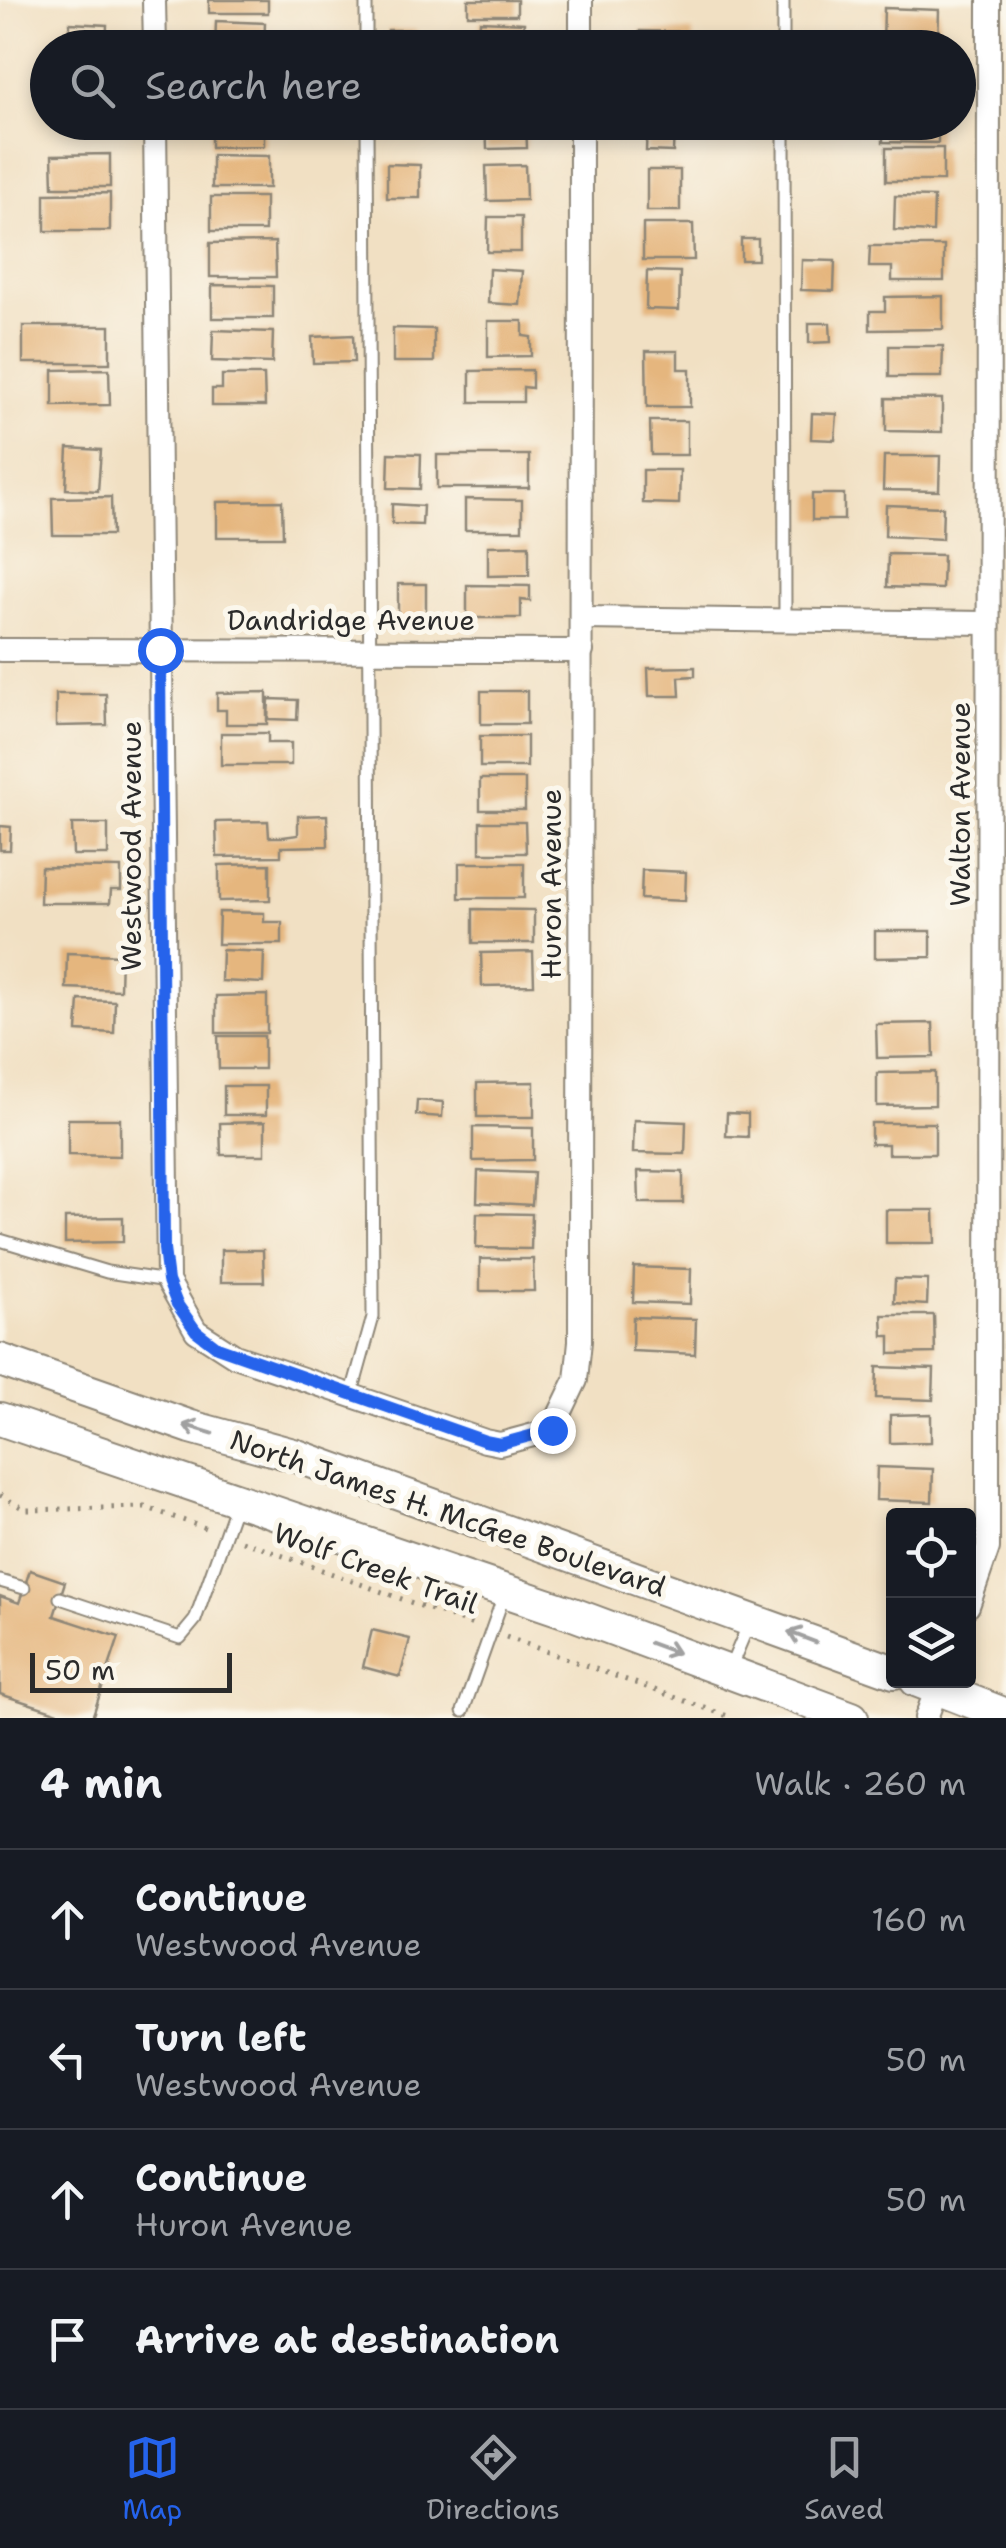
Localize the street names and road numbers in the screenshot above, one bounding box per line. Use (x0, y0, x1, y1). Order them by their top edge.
street label: Dandridge Avenue (227, 601, 475, 639)
street label: Walton Avenue (941, 702, 979, 906)
street label: Westwood Avenue (112, 721, 150, 971)
street label: Huron Avenue (532, 789, 570, 979)
street label: North James H. McGee Boulevard (225, 1420, 671, 1606)
street label: Wolf Creek Trail (268, 1513, 484, 1623)

